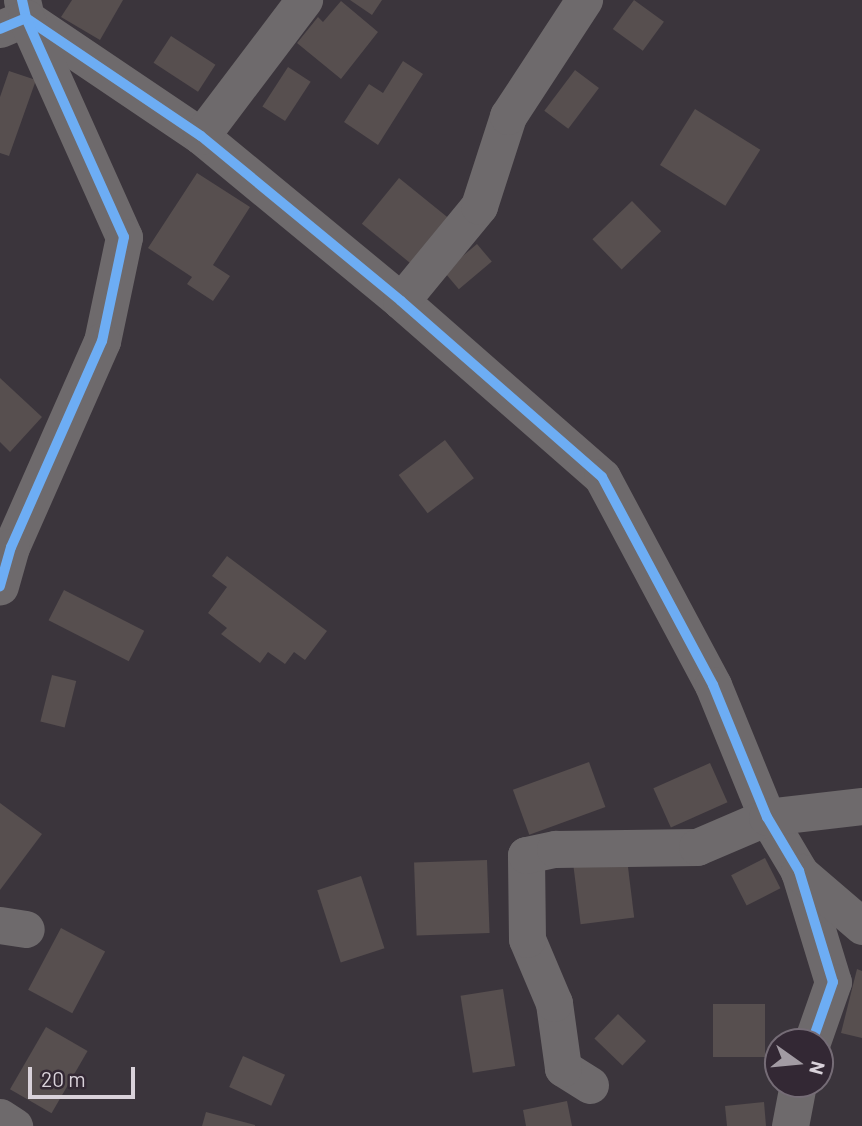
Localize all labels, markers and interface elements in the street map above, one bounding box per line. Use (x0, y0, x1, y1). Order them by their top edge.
north arrow (764, 1028, 834, 1098)
scale bar (32, 1052, 138, 1096)
text: N (805, 1059, 831, 1077)
text: 20 m (41, 1066, 86, 1091)

